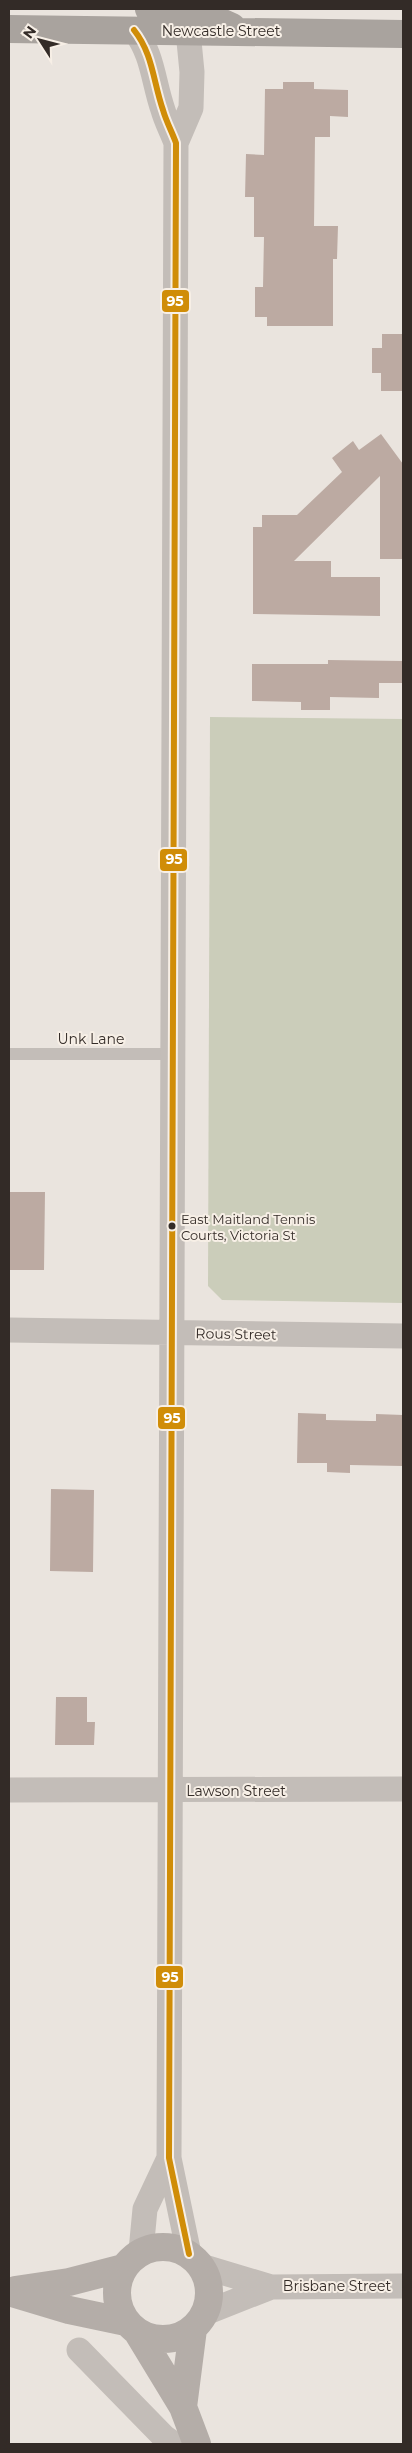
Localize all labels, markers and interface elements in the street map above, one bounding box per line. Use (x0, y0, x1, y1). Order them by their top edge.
north arrow (15, 15, 65, 65)
text: N (19, 22, 40, 42)
street label: Newcastle Street (162, 22, 281, 40)
line badge: 95 (161, 289, 190, 313)
text: 95 (166, 292, 184, 310)
line badge: 95 (159, 848, 188, 872)
text: 95 (165, 850, 183, 868)
street label: Unk Lane (57, 1030, 125, 1048)
place label: East Maitland Tennis Courts, Victoria St (181, 1211, 315, 1243)
marker: East Maitland Tennis Courts, Victoria St (167, 1221, 177, 1231)
street label: Rous Street (195, 1324, 277, 1344)
line badge: 95 (157, 1406, 186, 1430)
text: 95 (163, 1409, 181, 1427)
street label: Lawson Street (186, 1782, 286, 1800)
line badge: 95 (155, 1965, 184, 1989)
text: 95 (161, 1968, 179, 1986)
street label: Brisbane Street (283, 2277, 391, 2295)

